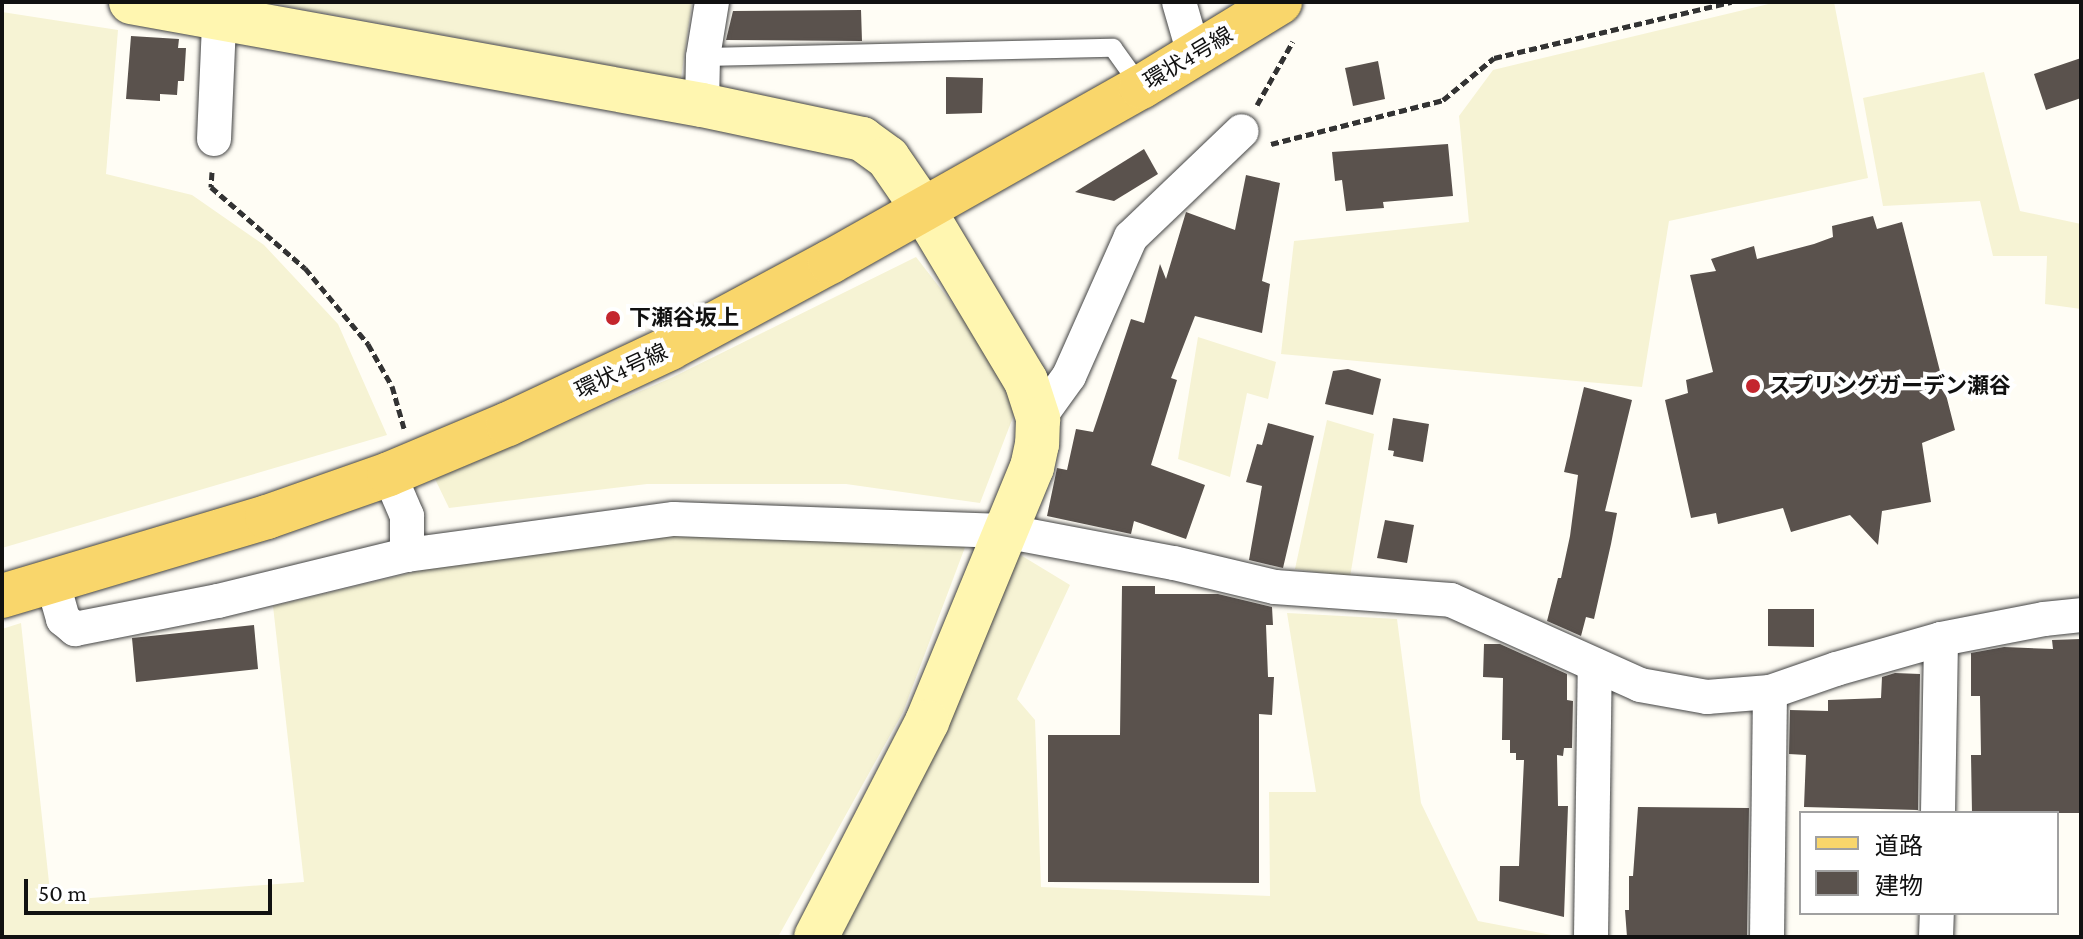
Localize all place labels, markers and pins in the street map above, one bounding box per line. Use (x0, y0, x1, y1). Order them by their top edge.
place label: 下瀬谷坂上 (629, 305, 739, 331)
marker: 下瀬谷坂上 (604, 309, 622, 327)
place label: スプリングガーデン瀬谷 (1769, 373, 2011, 399)
marker: スプリングガーデン瀬谷 (1744, 377, 1762, 395)

